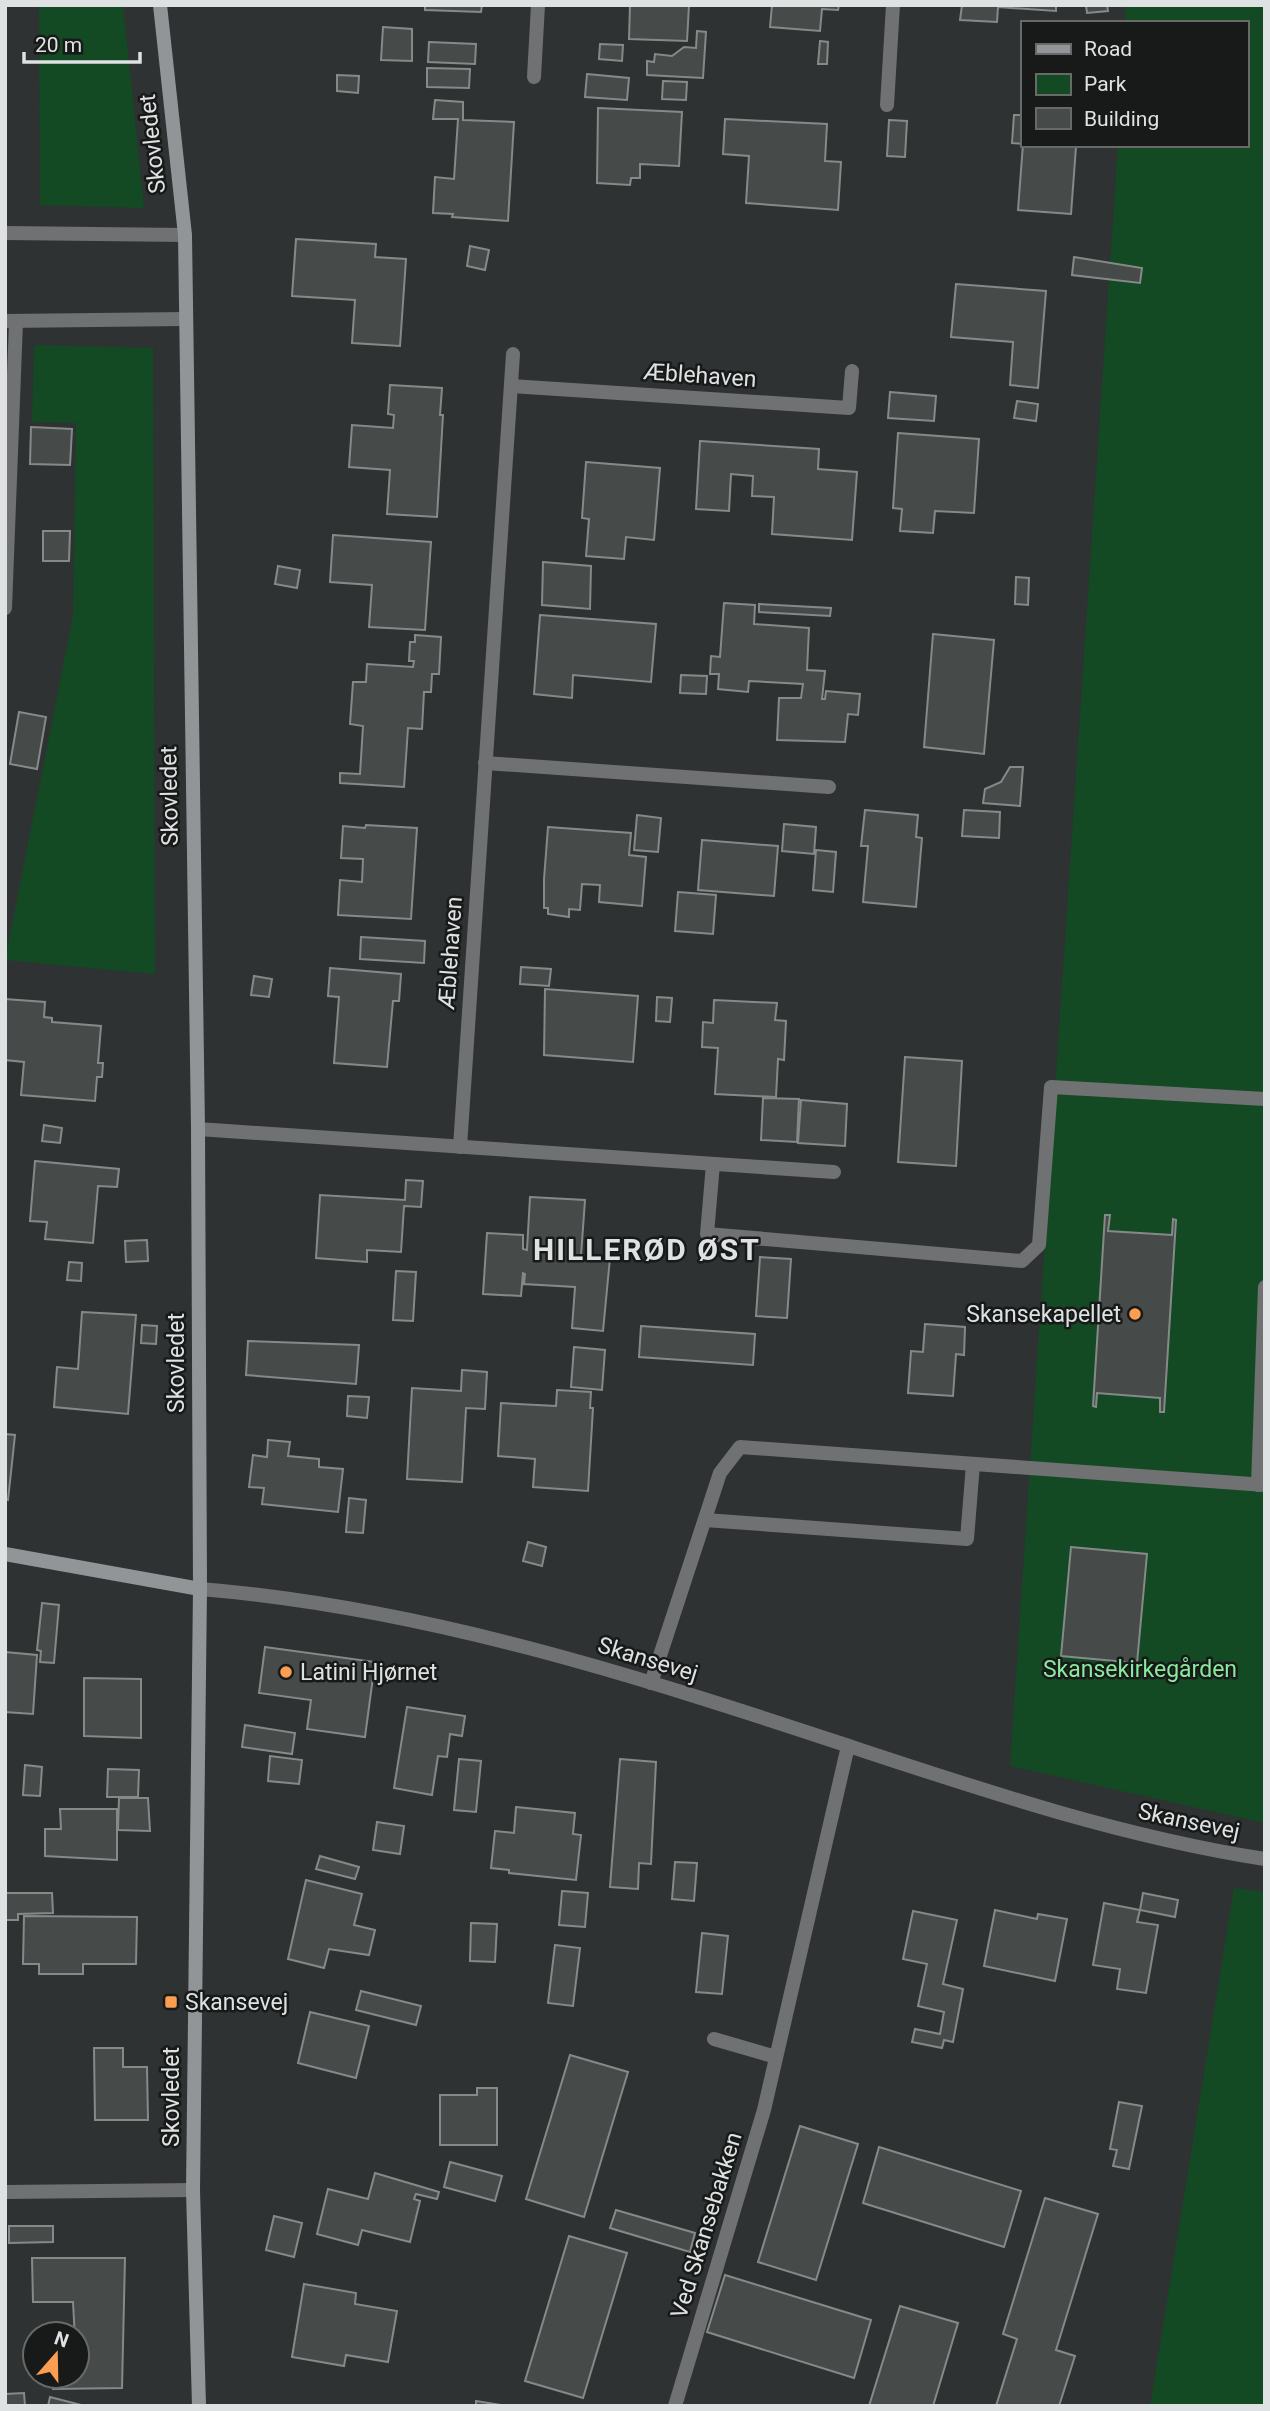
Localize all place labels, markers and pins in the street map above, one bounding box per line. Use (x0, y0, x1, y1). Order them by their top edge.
place label: Skansekapellet (966, 1301, 1121, 1328)
marker: Skansekapellet (1127, 1306, 1143, 1322)
place label: Latini Hjørnet (300, 1659, 437, 1686)
marker: Latini Hjørnet (278, 1664, 294, 1680)
place label: Skansevej (185, 1989, 288, 2016)
marker: Skansevej (163, 1994, 179, 2010)

